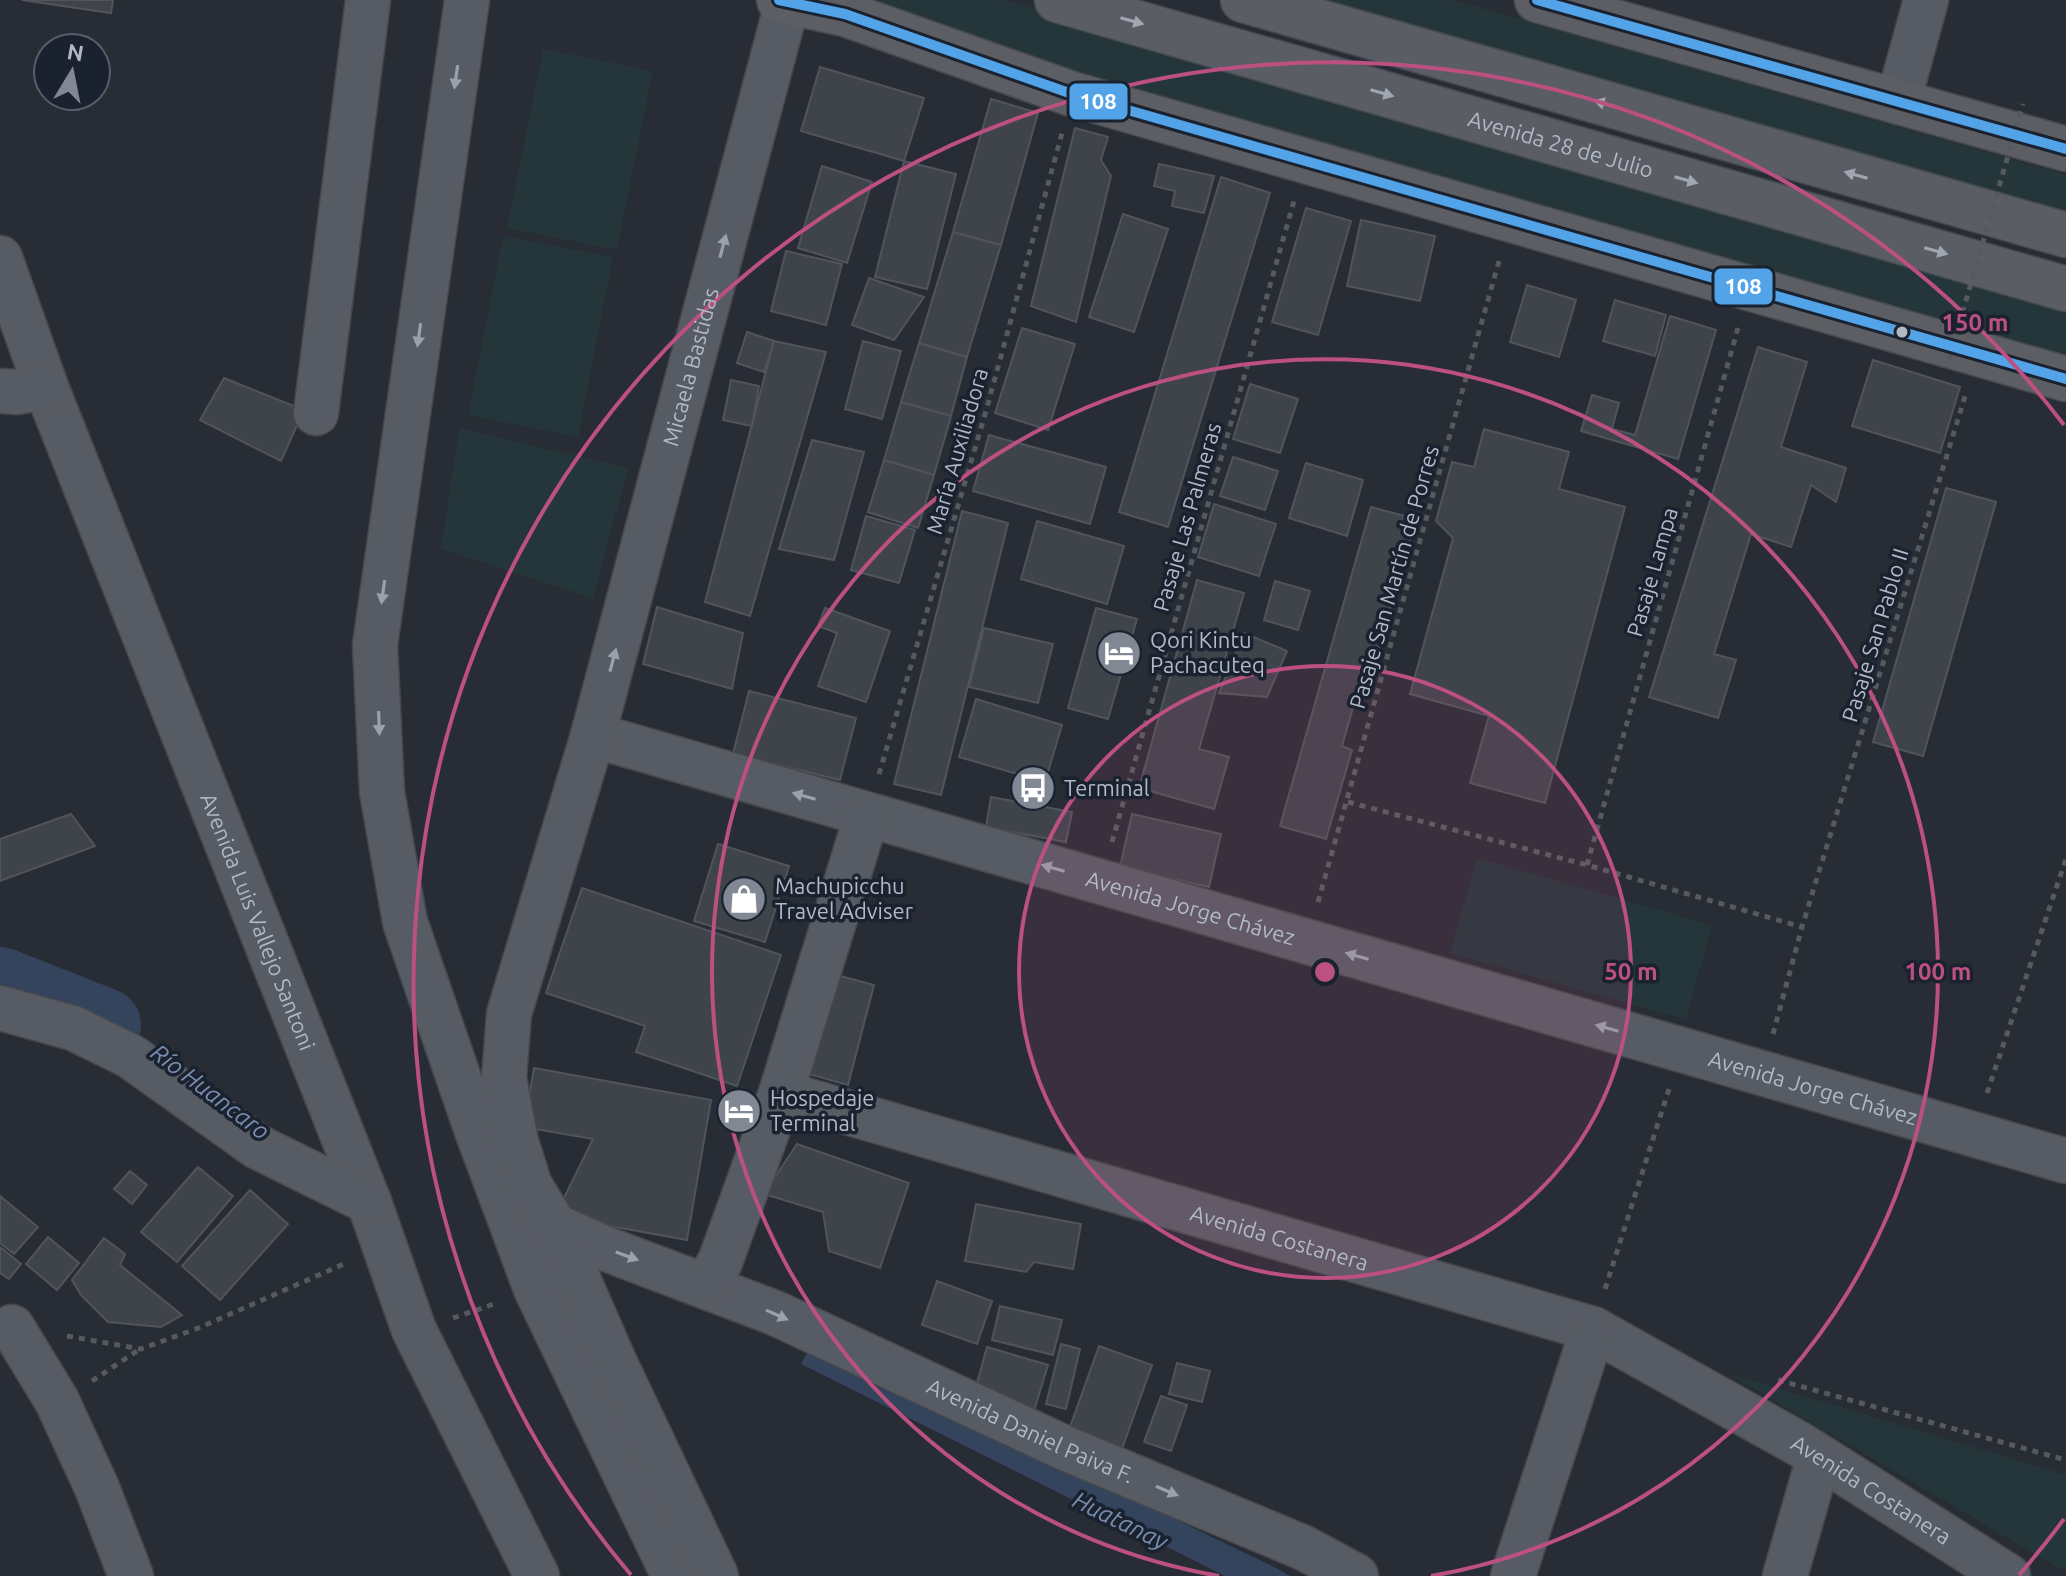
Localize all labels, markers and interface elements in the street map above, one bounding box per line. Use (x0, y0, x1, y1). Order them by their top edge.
one-way arrow (1120, 16, 1145, 28)
north arrow (32, 32, 112, 112)
text: N (65, 38, 86, 66)
one-way arrow (449, 65, 462, 90)
line badge: 108 (1068, 82, 1129, 121)
one-way arrow (1371, 87, 1395, 100)
text: 108 (1079, 88, 1117, 113)
one-way arrow (1594, 97, 1618, 110)
street label: Avenida 28 de Julio (1465, 105, 1656, 182)
one-way arrow (1844, 169, 1869, 181)
one-way arrow (1675, 174, 1699, 187)
one-way arrow (718, 234, 730, 259)
one-way arrow (1924, 246, 1949, 258)
line badge: 108 (1713, 267, 1774, 306)
text: 108 (1724, 273, 1762, 298)
street label: Micaela Bastidas (657, 285, 723, 449)
text: 150 m (1942, 309, 2008, 336)
one-way arrow (412, 322, 425, 347)
unlabelled marker (1894, 324, 1910, 340)
street label: María Auxiliadora (921, 365, 992, 537)
street label: Pasaje Las Palmeras (1148, 420, 1225, 614)
street label: Pasaje San Martín de Porres (1344, 442, 1443, 711)
street label: Pasaje Lampa (1621, 504, 1682, 639)
street label: Pasaje San Pablo II (1836, 545, 1913, 725)
one-way arrow (376, 580, 389, 605)
place label: Qori Kintu Pachacuteq (1150, 627, 1265, 677)
hotel icon: Qori Kintu Pachacuteq (1095, 629, 1143, 677)
one-way arrow (607, 648, 620, 672)
one-way arrow (372, 711, 385, 736)
bus stop icon: Terminal (1009, 764, 1057, 812)
place label: Terminal (1064, 775, 1150, 800)
street label: Avenida Luis Vallejo Santoni (196, 789, 321, 1054)
one-way arrow (791, 789, 815, 802)
one-way arrow (1041, 862, 1066, 874)
street label: Avenida Jorge Chávez (1083, 865, 1298, 949)
place label: Machupicchu Travel Adviser (775, 873, 914, 923)
shop icon: Machupicchu Travel Adviser (720, 875, 768, 923)
one-way arrow (1345, 949, 1369, 962)
centre of rings (1311, 958, 1339, 986)
text: 50 m (1604, 958, 1658, 985)
text: 100 m (1905, 958, 1971, 985)
one-way arrow (1594, 1021, 1618, 1034)
water label: Río Huancaro (146, 1038, 275, 1145)
street label: Avenida Jorge Chávez (1706, 1045, 1920, 1129)
place label: Hospedaje Terminal (770, 1085, 874, 1135)
hotel icon: Hospedaje Terminal (715, 1087, 763, 1135)
street label: Avenida Costanera (1188, 1200, 1371, 1275)
one-way arrow (615, 1250, 639, 1263)
one-way arrow (765, 1308, 789, 1321)
street label: Avenida Daniel Paiva F. (923, 1373, 1138, 1488)
street label: Avenida Costanera (1787, 1429, 1956, 1549)
one-way arrow (1155, 1484, 1179, 1497)
water label: Huatanay (1068, 1486, 1173, 1555)

